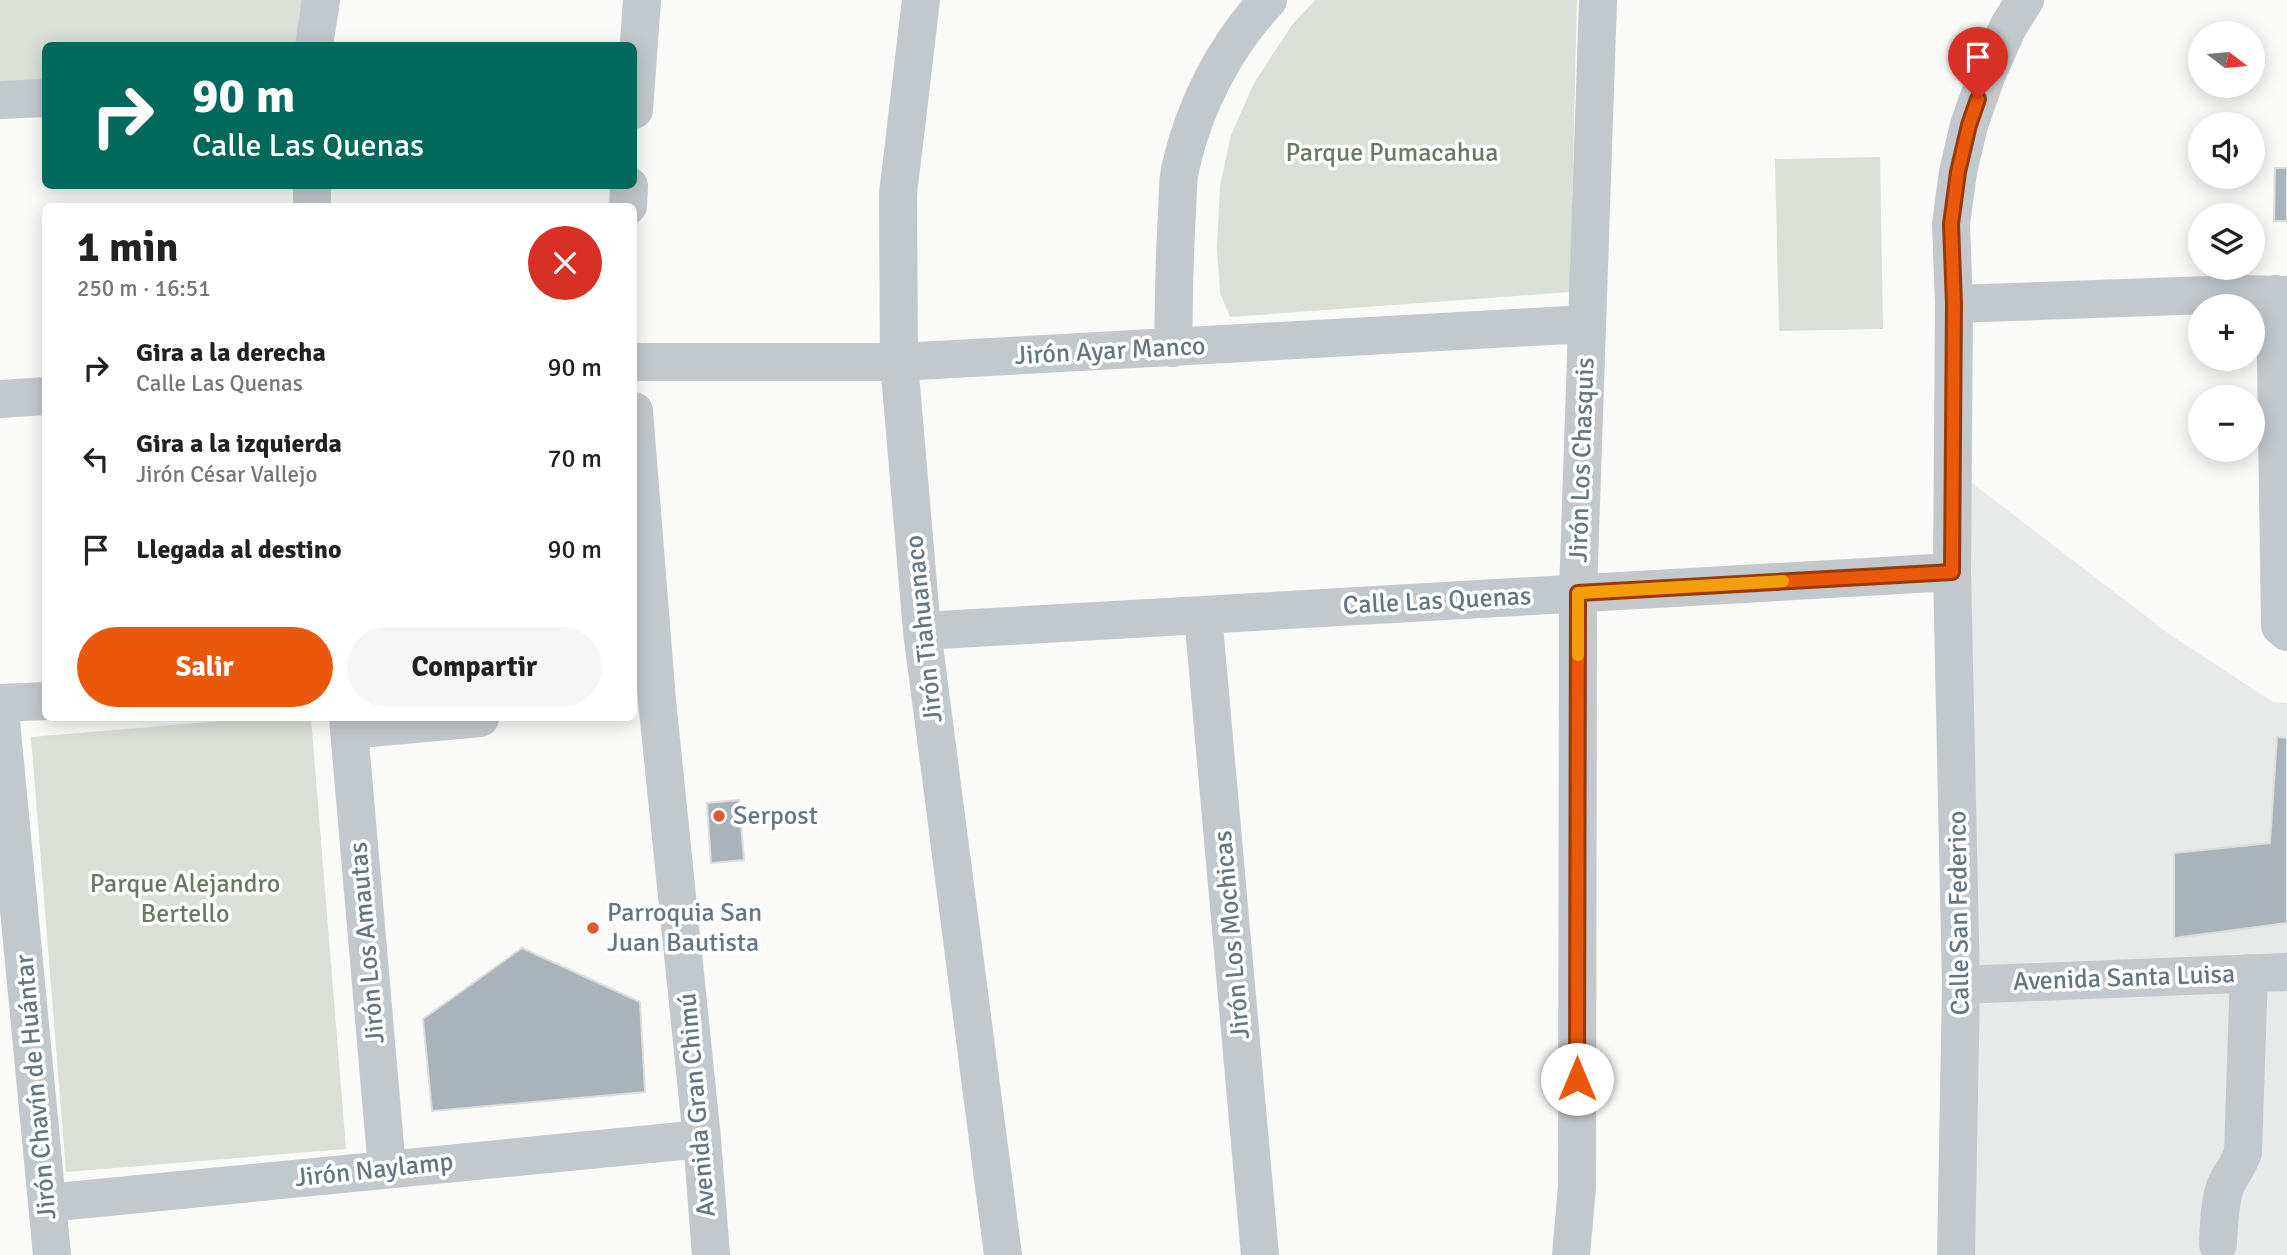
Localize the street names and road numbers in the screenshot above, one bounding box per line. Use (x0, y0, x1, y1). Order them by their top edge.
street label: Jirón Ayar Manco (1014, 330, 1206, 372)
street label: Jirón Los Chasquis (1562, 357, 1602, 563)
street label: Jirón Tiahuanaco (898, 534, 950, 724)
street label: Calle Las Quenas (1342, 580, 1532, 622)
street label: Calle San Federico (1941, 810, 1977, 1016)
street label: Jirón Los Mochicas (1207, 829, 1257, 1041)
street label: Jirón Los Amautas (342, 841, 392, 1045)
street label: Jirón Chavín de Huántar (8, 953, 64, 1221)
street label: Avenida Santa Luisa (2012, 958, 2236, 998)
street label: Avenida Gran Chimú (671, 992, 723, 1218)
street label: Jirón Naylamp (293, 1146, 455, 1194)

